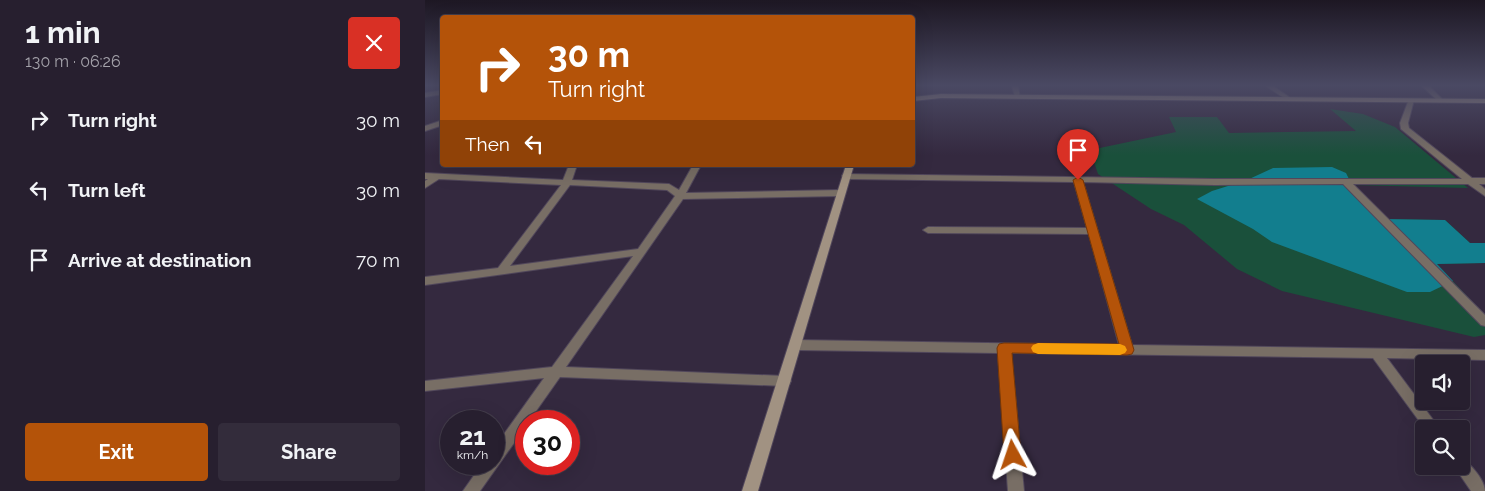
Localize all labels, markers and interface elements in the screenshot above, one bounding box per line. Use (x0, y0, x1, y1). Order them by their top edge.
text: 1 min (25, 15, 101, 50)
button: close (348, 17, 400, 69)
text: 30 m (548, 34, 630, 75)
icon: right (465, 35, 530, 100)
text: 130 m · 06:26 (25, 52, 121, 71)
text: Turn right (548, 76, 645, 102)
icon: right (25, 106, 53, 134)
text: Turn right (68, 109, 157, 131)
text: 30 m (356, 109, 400, 131)
pin (1057, 129, 1099, 180)
icon: left (520, 130, 548, 158)
text: Then (465, 133, 510, 155)
icon: arrive (1064, 136, 1092, 164)
icon: left (25, 176, 53, 204)
text: Turn left (68, 179, 145, 201)
text: 30 m (356, 179, 400, 201)
icon: arrive (25, 246, 53, 274)
text: Arrive at destination (68, 249, 252, 271)
text: 70 m (356, 249, 400, 271)
map controls (1415, 355, 1470, 475)
button: sound (1415, 355, 1470, 410)
speed limit sign: 30 (515, 410, 580, 475)
button: search (1415, 420, 1470, 475)
text: 21 (459, 421, 486, 451)
button: Exit (25, 423, 208, 481)
button: Share (218, 423, 400, 481)
position arrow (986, 428, 1038, 480)
text: km/h (457, 448, 488, 462)

